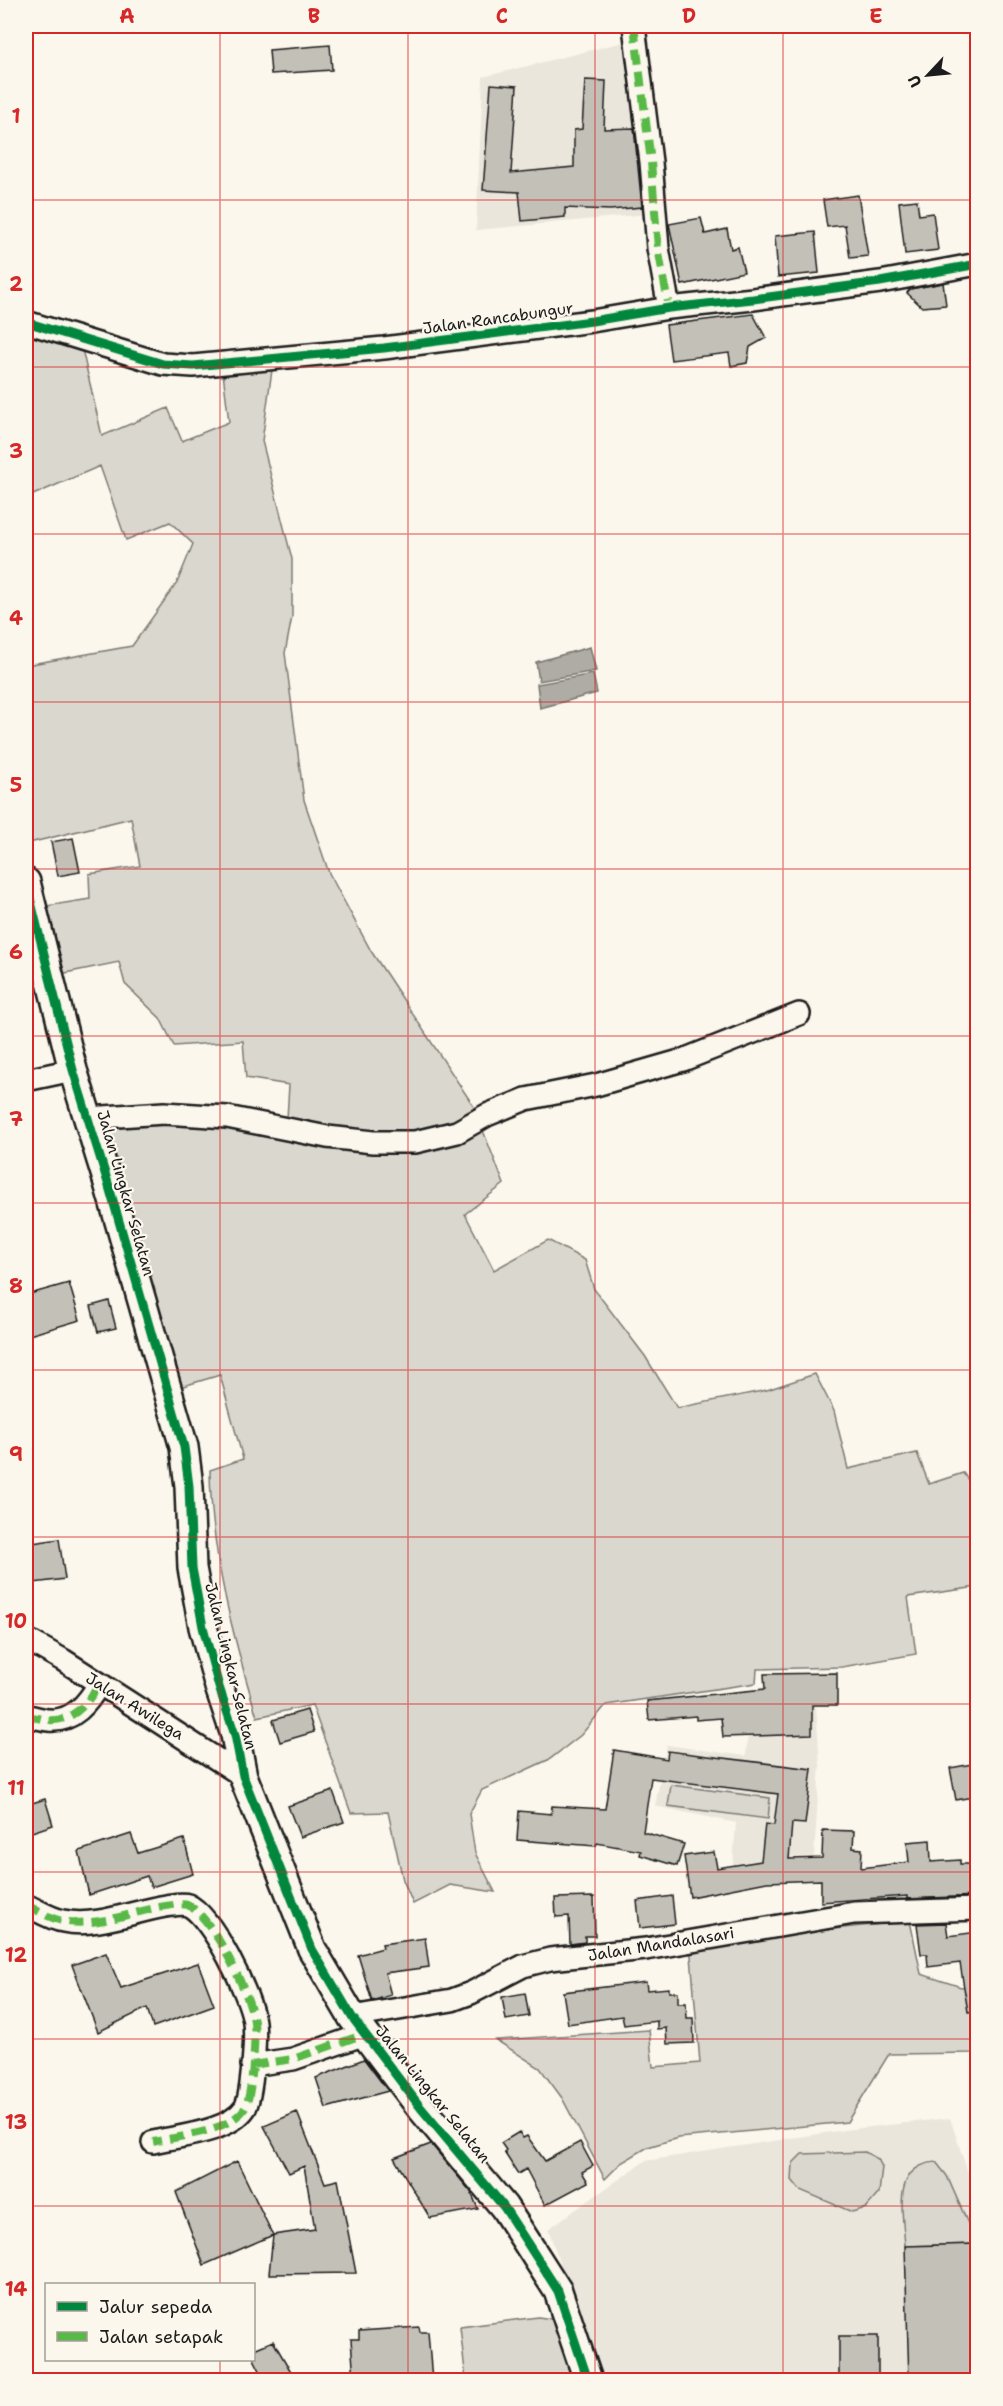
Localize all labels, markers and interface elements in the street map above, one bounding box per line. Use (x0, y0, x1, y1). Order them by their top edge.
text: A (119, 3, 135, 29)
text: B (308, 3, 320, 29)
text: C (496, 3, 508, 29)
text: D (682, 3, 696, 29)
text: E (869, 3, 883, 29)
north arrow (898, 45, 958, 105)
text: U (903, 72, 927, 91)
text: 1 (11, 103, 21, 129)
text: 2 (9, 271, 23, 297)
street label: Jalan Rancabungur (421, 297, 575, 339)
text: 3 (9, 438, 23, 464)
text: 4 (9, 605, 23, 631)
text: 5 (10, 772, 22, 798)
text: 6 (9, 939, 23, 965)
text: 7 (9, 1106, 23, 1132)
street label: Jalan Lingkar Selatan (92, 1108, 160, 1278)
text: 8 (9, 1273, 23, 1299)
text: 9 (9, 1441, 23, 1467)
street label: Jalan Lingkar Selatan (200, 1580, 262, 1752)
text: 10 (5, 1608, 27, 1634)
street label: Jalan Awilega (82, 1667, 188, 1745)
text: 11 (7, 1775, 25, 1801)
street label: Jalan Mandalasari (586, 1922, 736, 1966)
text: 12 (5, 1942, 27, 1968)
street label: Jalan Lingkar Selatan (371, 2021, 495, 2167)
text: 13 (5, 2109, 27, 2135)
text: 14 (5, 2276, 27, 2302)
legend (45, 2283, 255, 2361)
text: Jalur sepeda (99, 2295, 212, 2319)
text: Jalan setapak (99, 2325, 223, 2349)

